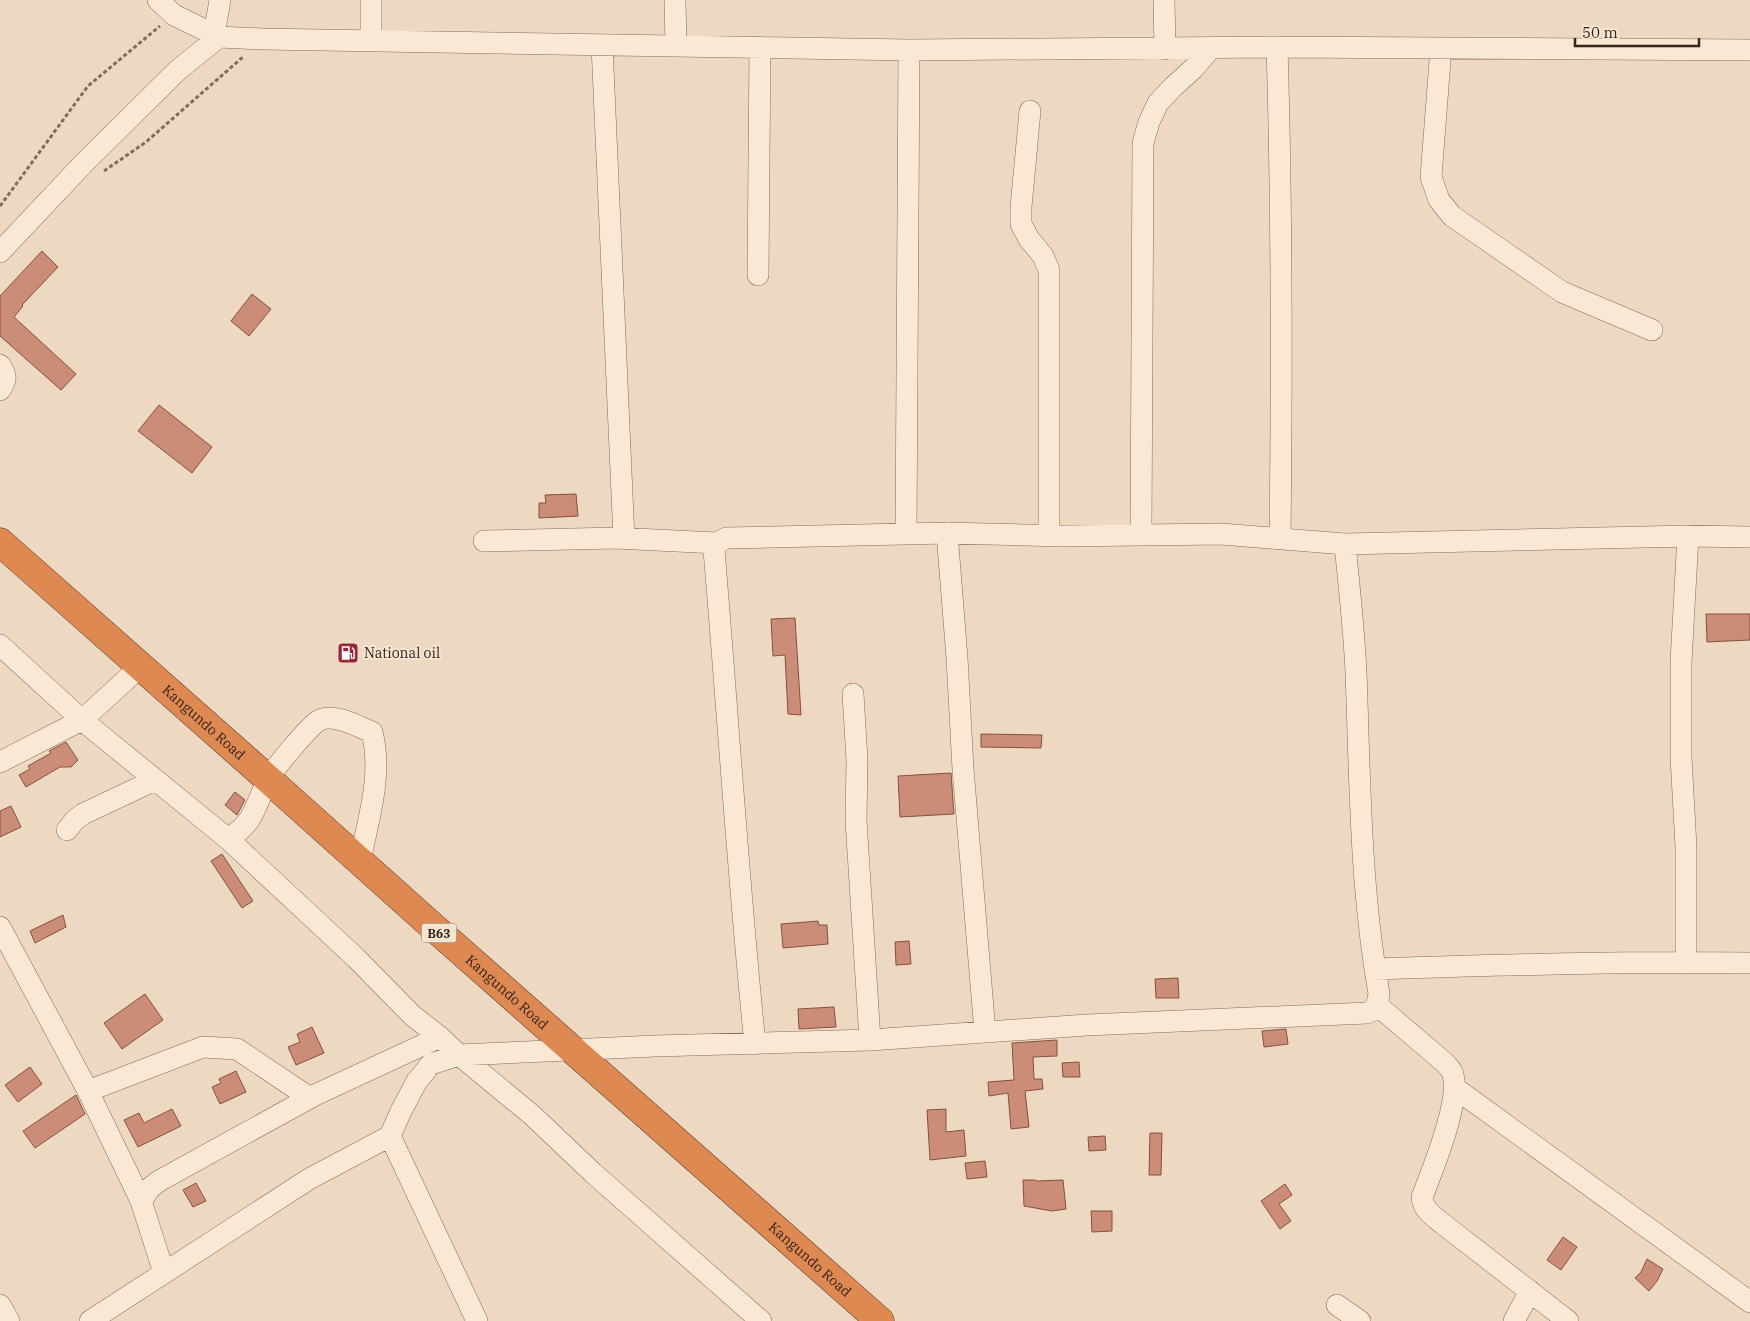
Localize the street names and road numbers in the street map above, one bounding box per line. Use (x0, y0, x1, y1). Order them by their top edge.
street label: Kangundo Road (159, 681, 249, 764)
road number: B63 (422, 924, 456, 942)
street label: Kangundo Road (462, 951, 553, 1034)
street label: Kangundo Road (765, 1218, 856, 1301)

